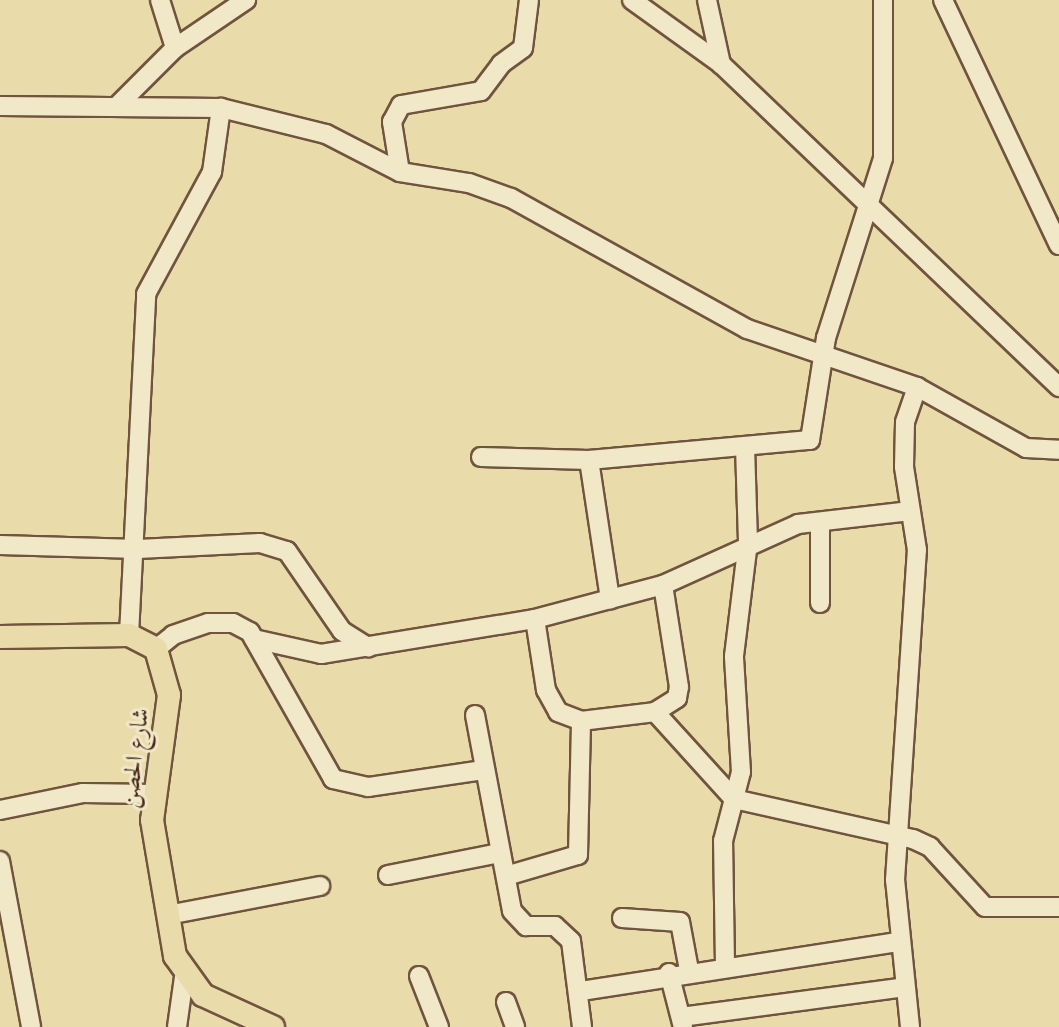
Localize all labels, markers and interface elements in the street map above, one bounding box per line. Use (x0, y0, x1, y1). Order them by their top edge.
street label: شارع الحصن (114, 706, 154, 810)

